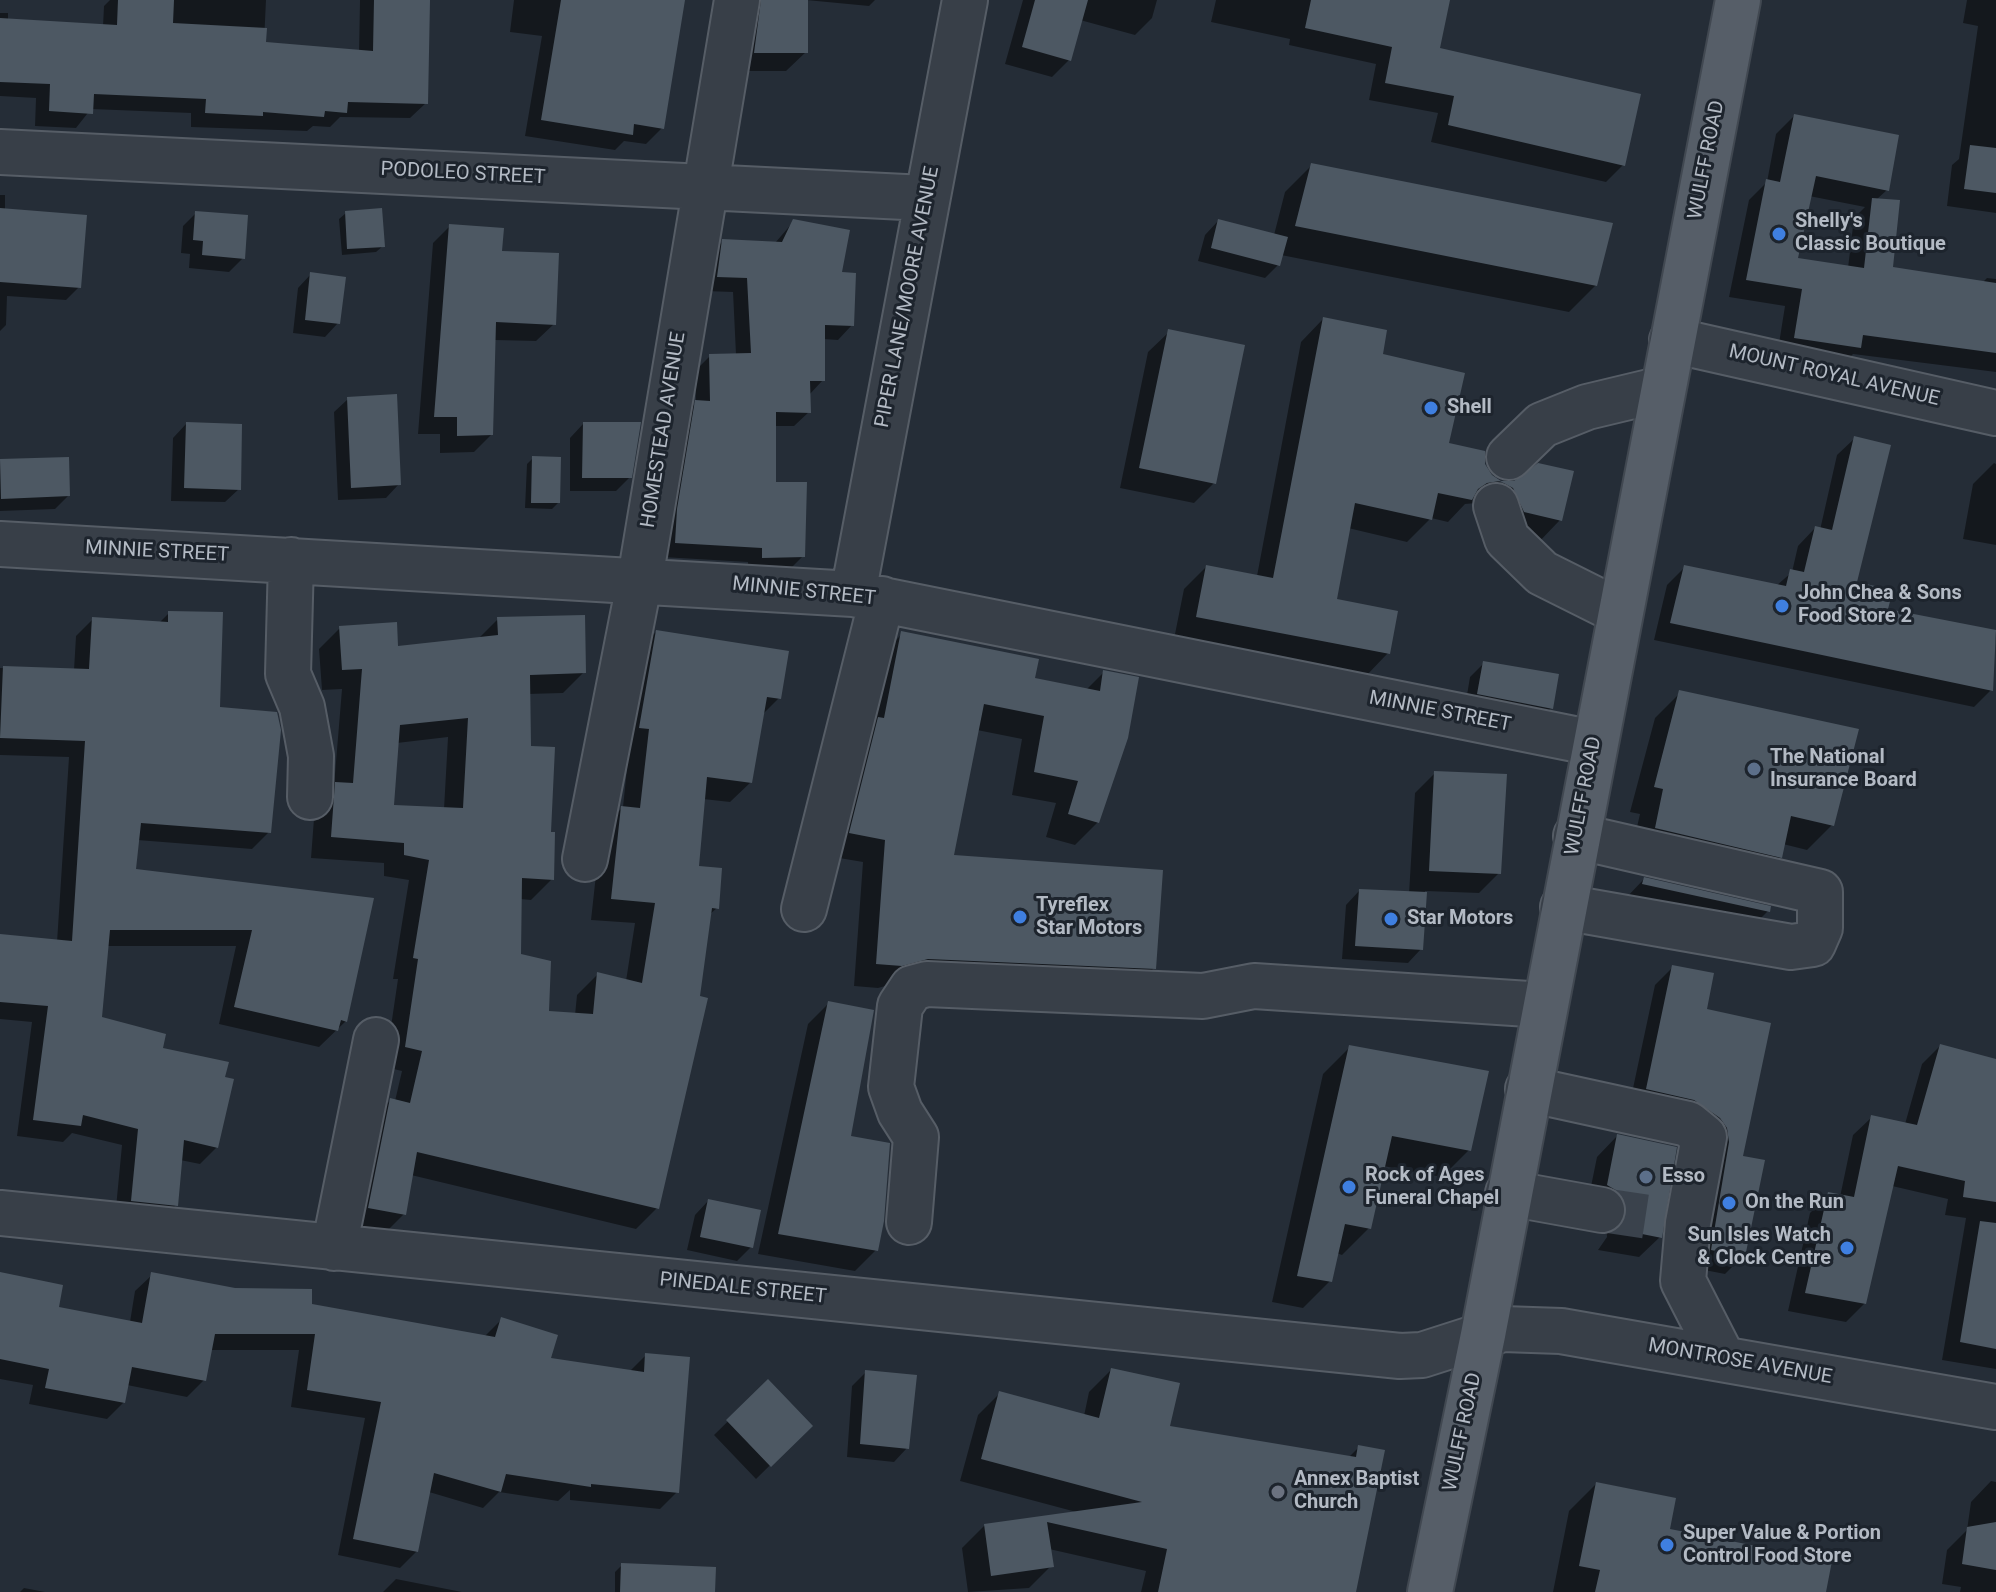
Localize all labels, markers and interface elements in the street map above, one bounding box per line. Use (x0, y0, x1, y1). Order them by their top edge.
street label: WULFF ROAD (1684, 99, 1730, 221)
street label: PODOLEO STREET (380, 158, 546, 190)
street label: PIPER LANE/MOORE AVENUE (871, 164, 945, 430)
place label: Shelly's Classic Boutique (1795, 210, 1946, 257)
marker: Shelly's Classic Boutique (1770, 225, 1788, 243)
street label: HOMESTEAD AVENUE (637, 330, 691, 530)
street label: MOUNT ROYAL AVENUE (1726, 340, 1942, 412)
place label: Shell (1447, 396, 1492, 420)
marker: Shell (1422, 399, 1440, 417)
street label: MINNIE STREET (84, 536, 230, 568)
street label: MINNIE STREET (731, 573, 877, 611)
place label: John Chea & Sons Food Store 2 (1798, 582, 1962, 629)
marker: John Chea & Sons Food Store 2 (1773, 597, 1791, 615)
street label: MINNIE STREET (1367, 686, 1513, 738)
street label: WULFF ROAD (1561, 735, 1607, 857)
place label: The National Insurance Board (1770, 746, 1917, 793)
marker: The National Insurance Board (1745, 760, 1763, 778)
place label: Tyreflex Star Motors (1036, 894, 1142, 941)
place label: Star Motors (1407, 907, 1513, 931)
marker: Tyreflex Star Motors (1011, 908, 1029, 926)
marker: Star Motors (1382, 910, 1400, 928)
place label: Rock of Ages Funeral Chapel (1365, 1164, 1499, 1211)
place label: Esso (1662, 1165, 1705, 1189)
marker: Esso (1637, 1168, 1655, 1186)
marker: Rock of Ages Funeral Chapel (1340, 1178, 1358, 1196)
place label: On the Run (1745, 1191, 1844, 1215)
marker: On the Run (1720, 1194, 1738, 1212)
place label: Sun Isles Watch & Clock Centre (1688, 1224, 1831, 1271)
marker: Sun Isles Watch & Clock Centre (1838, 1239, 1856, 1257)
street label: PINEDALE STREET (658, 1268, 828, 1310)
street label: MONTROSE AVENUE (1646, 1334, 1834, 1390)
street label: WULFF ROAD (1439, 1371, 1487, 1493)
place label: Annex Baptist Church (1294, 1468, 1419, 1515)
marker: Annex Baptist Church (1269, 1483, 1287, 1501)
place label: Super Value & Portion Control Food Store (1683, 1522, 1881, 1569)
marker: Super Value & Portion Control Food Store (1658, 1536, 1676, 1554)

